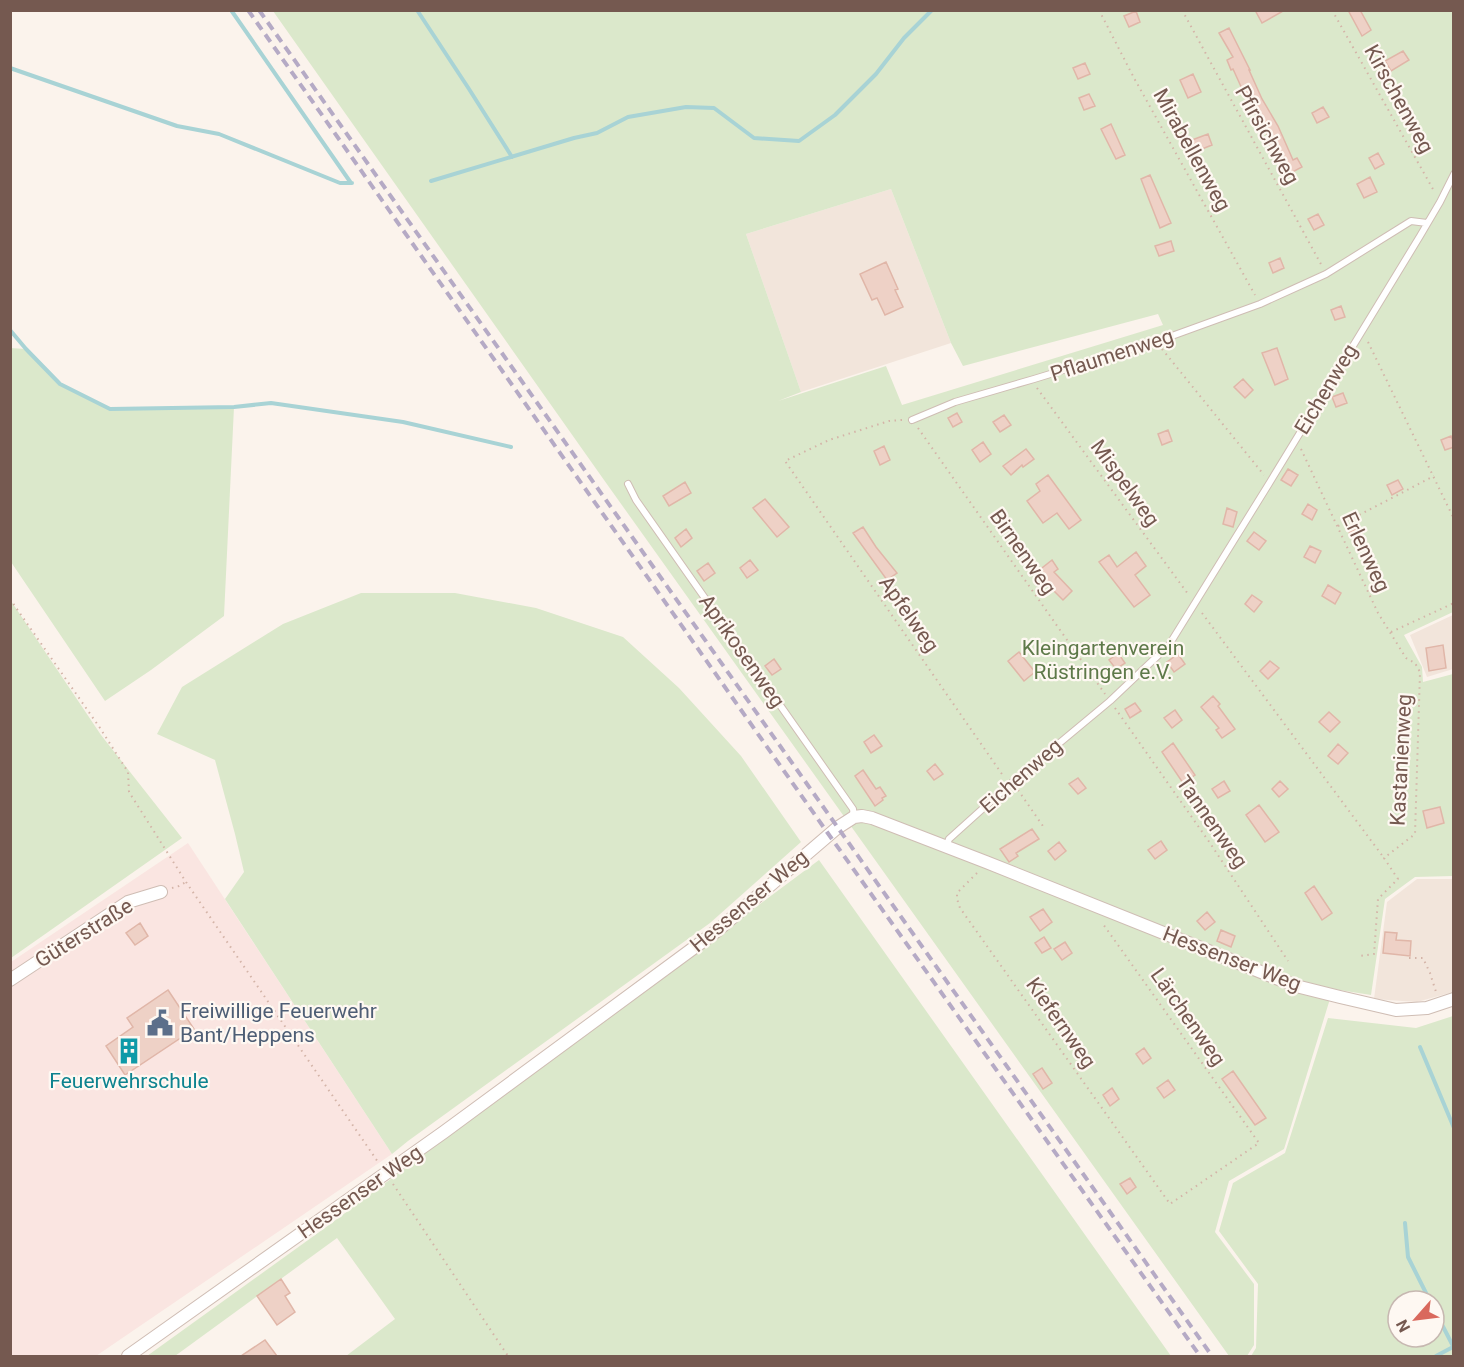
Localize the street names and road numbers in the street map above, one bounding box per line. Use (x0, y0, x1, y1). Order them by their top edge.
street label: Kirschenweg (1359, 41, 1439, 157)
street label: Pfirsichweg (1230, 81, 1304, 189)
street label: Mirabellenweg (1148, 85, 1236, 215)
street label: Pflaumenweg (1047, 324, 1177, 386)
street label: Eichenweg (1290, 340, 1362, 438)
street label: Mispelweg (1086, 435, 1164, 531)
street label: Birnenweg (985, 505, 1061, 599)
street label: Erlenweg (1337, 508, 1395, 596)
street label: Apfelweg (874, 571, 944, 657)
street label: Aprikosenweg (694, 590, 790, 712)
street label: Kastanienweg (1386, 694, 1416, 826)
street label: Eichenweg (975, 734, 1067, 818)
street label: Tannenweg (1171, 771, 1253, 873)
street label: Hessenser Weg (685, 845, 813, 957)
street label: Güterstraße (31, 894, 137, 972)
street label: Hessenser Weg (1160, 922, 1304, 996)
street label: Lärchenweg (1146, 964, 1230, 1070)
street label: Kiefernweg (1021, 973, 1101, 1073)
street label: Hessenser Weg (293, 1140, 427, 1244)

